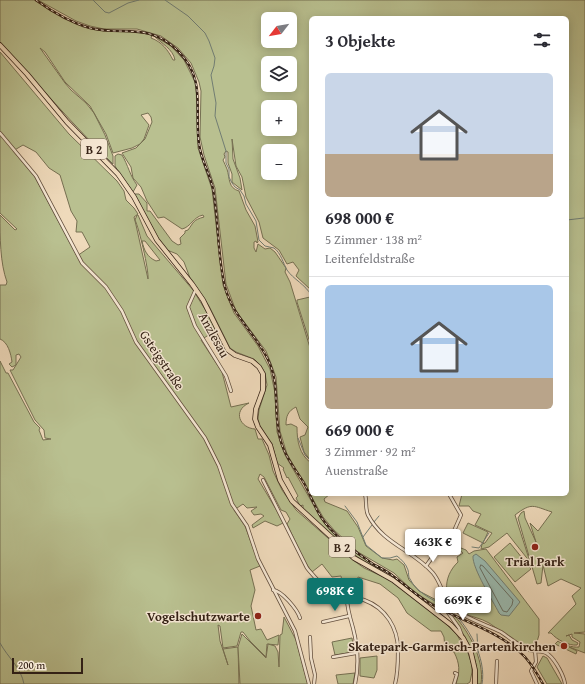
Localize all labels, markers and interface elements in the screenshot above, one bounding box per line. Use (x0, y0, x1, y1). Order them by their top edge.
north arrow (261, 12, 297, 48)
map controls (261, 12, 297, 180)
text: 3 Objekte (325, 28, 395, 53)
icon: filters (531, 29, 553, 51)
button: layers (261, 56, 297, 92)
icon: home (403, 99, 475, 171)
button: + (261, 100, 297, 136)
road number: B 2 (81, 139, 107, 159)
button: − (261, 144, 297, 180)
text: 698 000 € (325, 205, 394, 230)
text: 5 Zimmer · 138 m² (325, 230, 422, 249)
text: Leitenfeldstraße (325, 249, 415, 268)
street label: Anzlesau (194, 309, 234, 361)
icon: home (403, 311, 475, 383)
street label: Gsteigstraße (135, 326, 189, 394)
text: 669 000 € (325, 417, 394, 442)
text: 3 Zimmer · 92 m² (325, 442, 416, 461)
text: Auenstraße (325, 461, 388, 480)
pin: 463K € (400, 529, 466, 563)
text: 463K € (414, 532, 452, 551)
road number: B 2 (329, 537, 355, 557)
marker: Trial Park (530, 542, 540, 552)
place label: Trial Park (506, 552, 565, 571)
pin: 698K € (302, 578, 368, 612)
text: 698K € (316, 581, 354, 600)
pin: 669K € (430, 587, 496, 621)
text: 669K € (444, 590, 482, 609)
place label: Vogelschutzwarte (147, 607, 250, 626)
marker: Vogelschutzwarte (253, 611, 263, 621)
place label: Skatepark-Garmisch-Partenkirchen (348, 637, 556, 656)
marker: Skatepark-Garmisch-Partenkirchen (559, 641, 569, 651)
scale bar (12, 656, 83, 675)
text: 200 m (18, 657, 45, 673)

